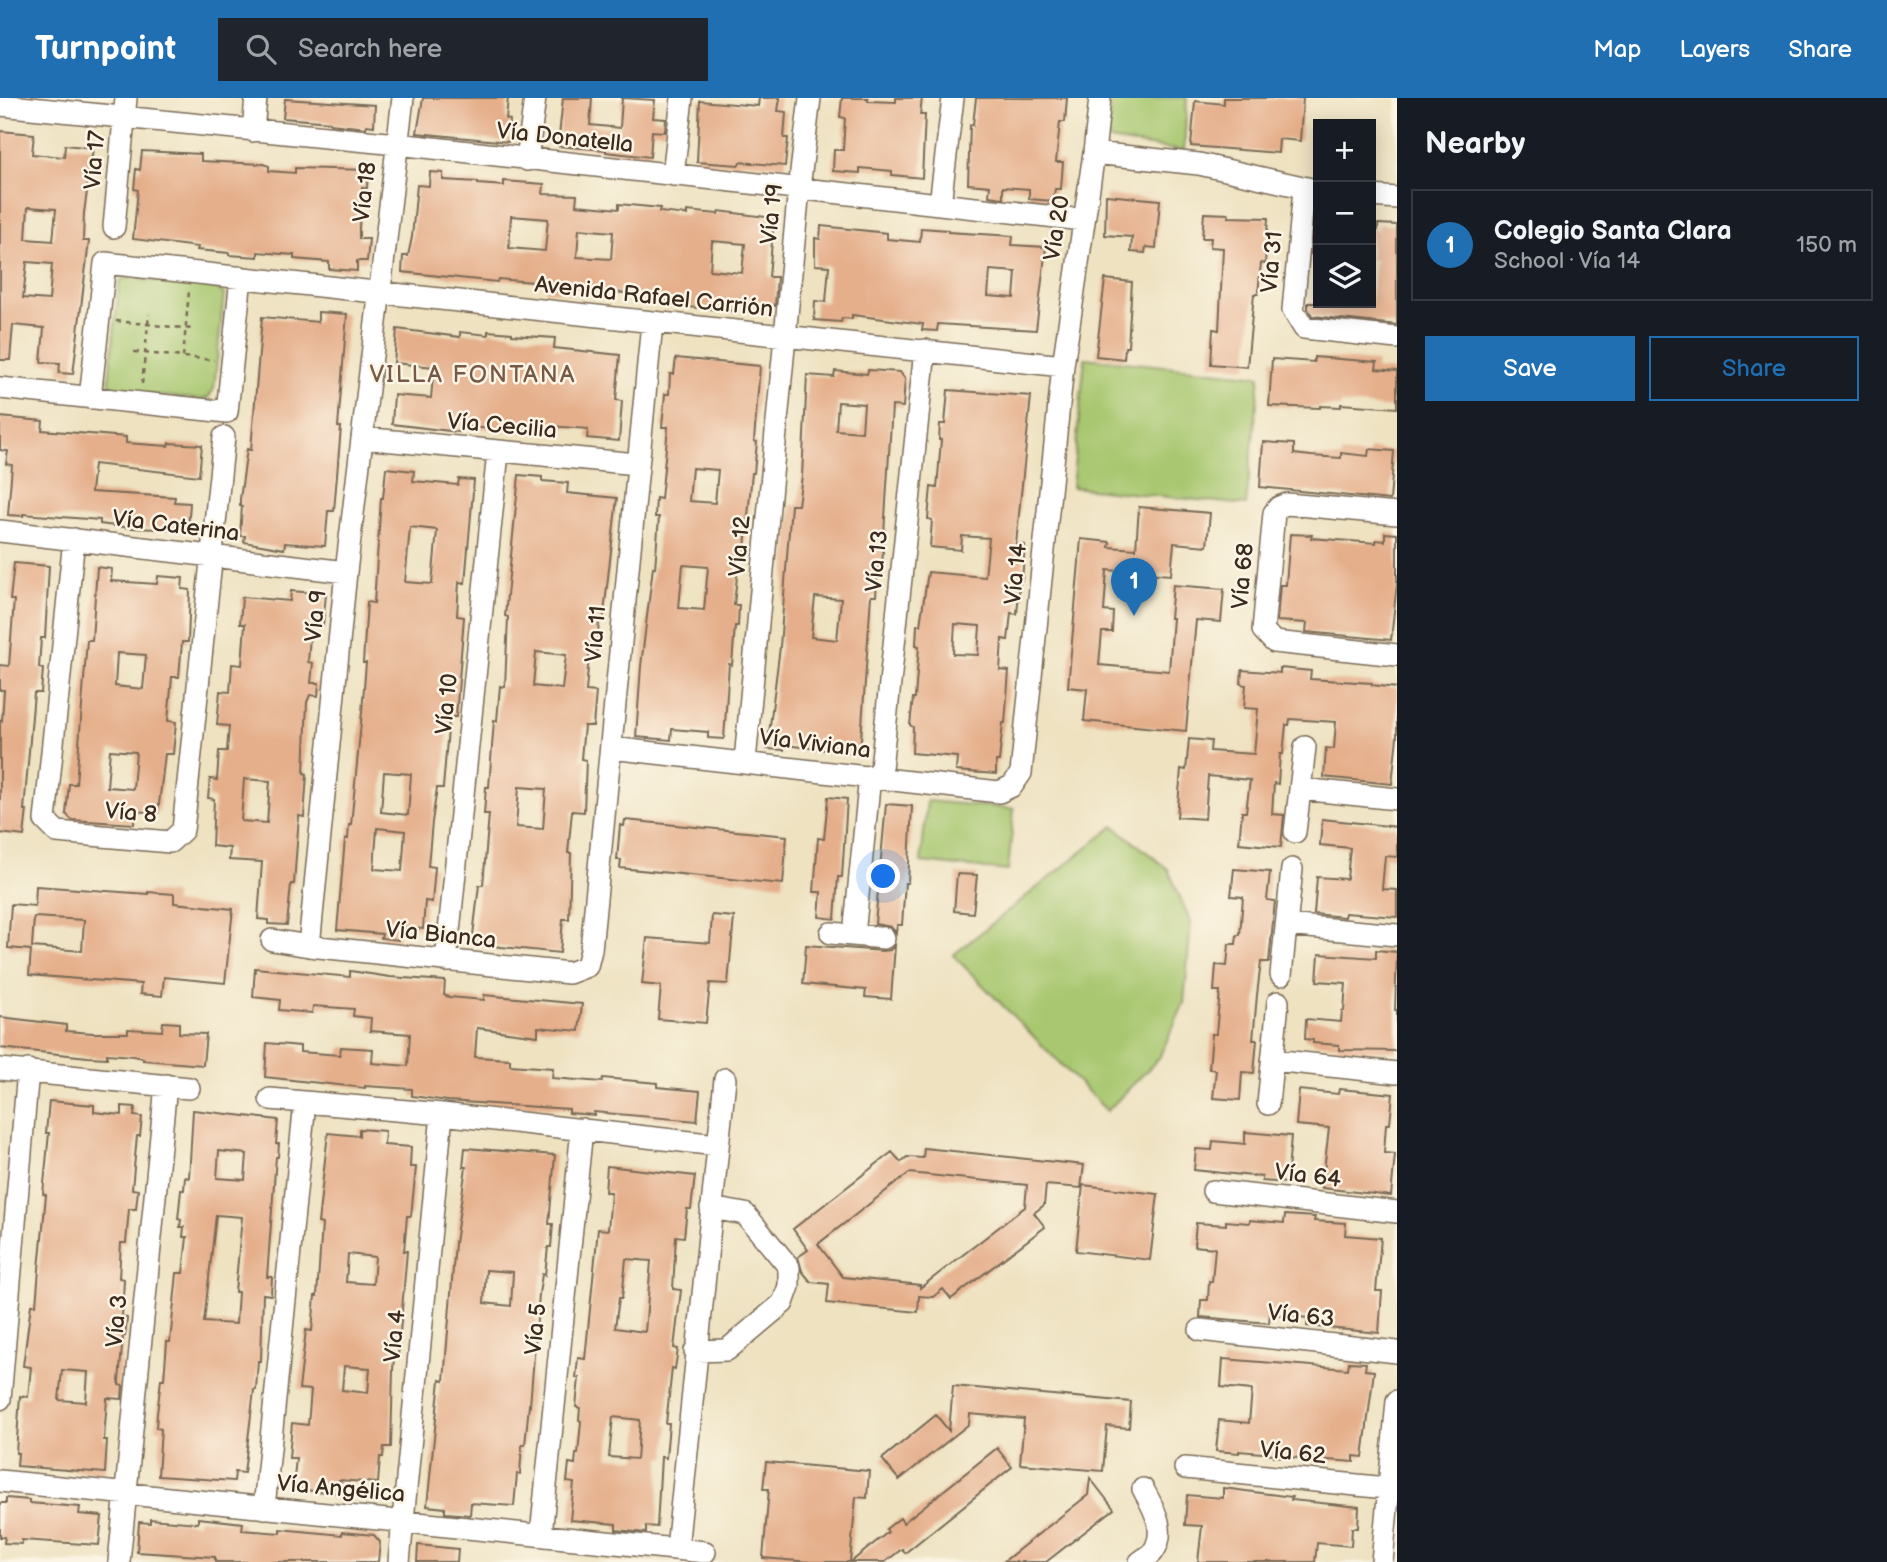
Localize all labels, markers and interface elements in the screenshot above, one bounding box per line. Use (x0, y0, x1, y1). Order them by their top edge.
search box (218, 18, 708, 81)
text: Turnpoint (35, 29, 176, 69)
icon: search (242, 30, 280, 68)
text: Search here (298, 34, 442, 65)
text: Map (1593, 35, 1641, 64)
text: Layers (1679, 35, 1750, 64)
text: Share (1788, 35, 1852, 64)
street label: Vía Donatella (495, 117, 635, 159)
map controls (1313, 119, 1376, 308)
button: + (1313, 119, 1376, 182)
text: Nearby (1425, 126, 1525, 162)
street label: Vía 17 (78, 129, 112, 191)
street label: Vía 18 (347, 160, 383, 224)
street label: Vía 19 (755, 182, 789, 246)
button: − (1313, 182, 1376, 245)
street label: Vía 20 (1038, 193, 1076, 263)
text: Colegio Santa Clara (1494, 216, 1732, 247)
street label: Vía 31 (1255, 230, 1289, 294)
text: 1 (1445, 231, 1455, 259)
text: 150 m (1796, 231, 1857, 259)
button: layers (1313, 245, 1376, 308)
text: School · Vía 14 (1494, 247, 1640, 275)
street label: Avenida Rafael Carrión (533, 271, 775, 323)
button: Save (1425, 336, 1635, 401)
button: Share (1649, 336, 1859, 401)
district label: VILLA FONTANA (369, 360, 577, 389)
street label: Vía Cecilia (446, 407, 558, 445)
street label: Vía Caterina (111, 504, 241, 548)
street label: Vía 12 (723, 514, 757, 578)
street label: Vía 13 (860, 529, 894, 593)
street label: Vía 14 (999, 542, 1033, 606)
street label: Vía 68 (1226, 542, 1260, 610)
pin: 1 (1111, 558, 1157, 616)
street label: Vía 9 (299, 589, 333, 644)
street label: Vía 11 (580, 605, 612, 664)
street label: Vía 10 (430, 672, 464, 736)
street label: Vía Viviana (757, 723, 872, 765)
street label: Vía 8 (104, 797, 158, 829)
your location (866, 859, 900, 893)
street label: Vía Bianca (384, 915, 498, 955)
street label: Vía 64 (1273, 1158, 1343, 1194)
street label: Vía 3 (100, 1293, 134, 1349)
street label: Vía 63 (1266, 1299, 1336, 1333)
street label: Vía 5 (519, 1302, 553, 1356)
street label: Vía 4 (378, 1308, 412, 1364)
street label: Vía 62 (1258, 1436, 1328, 1470)
street label: Vía Angélica (276, 1469, 406, 1509)

